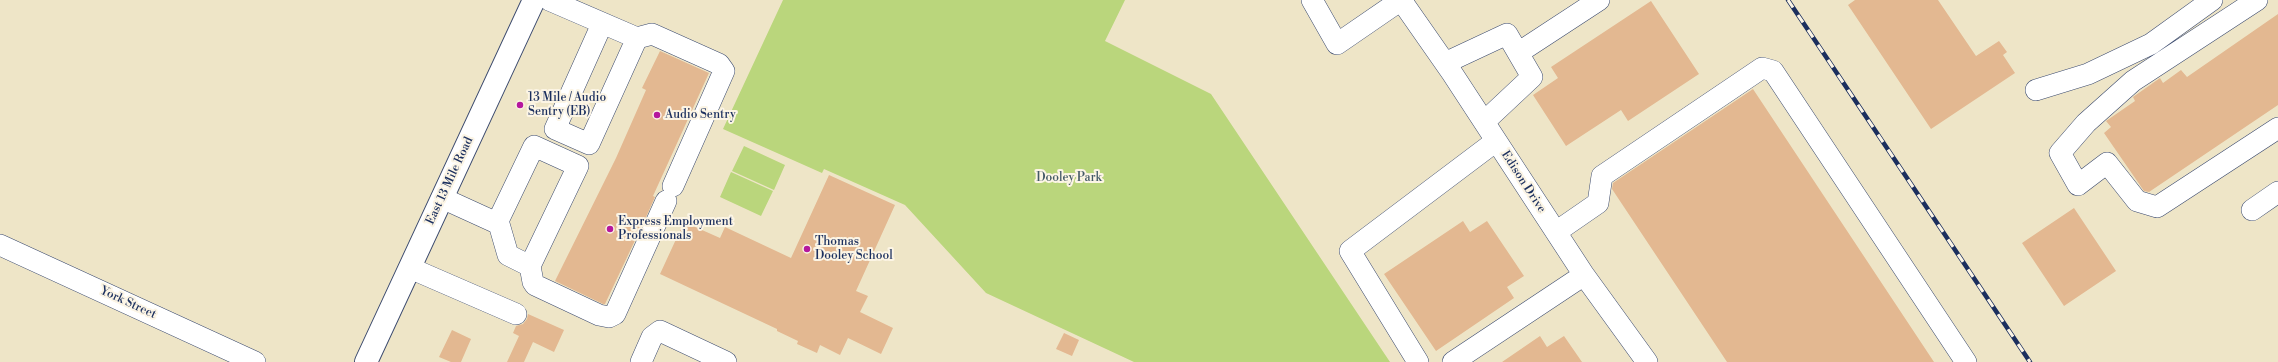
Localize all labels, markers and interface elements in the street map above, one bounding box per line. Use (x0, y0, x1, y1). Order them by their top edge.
place label: 13 Mile / Audio Sentry (EB) (528, 91, 606, 119)
marker: 13 Mile / Audio Sentry (EB) (515, 100, 525, 110)
place label: Audio Sentry (665, 108, 736, 122)
marker: Audio Sentry (652, 110, 662, 120)
street label: East 13 Mile Road (423, 135, 477, 227)
street label: Edison Drive (1498, 148, 1548, 216)
park label: Dooley Park (1036, 171, 1102, 185)
place label: Express Employment Professionals (618, 215, 733, 243)
marker: Express Employment Professionals (605, 224, 615, 234)
place label: Thomas Dooley School (815, 235, 893, 263)
marker: Thomas Dooley School (802, 244, 812, 254)
street label: York Street (98, 284, 158, 322)

